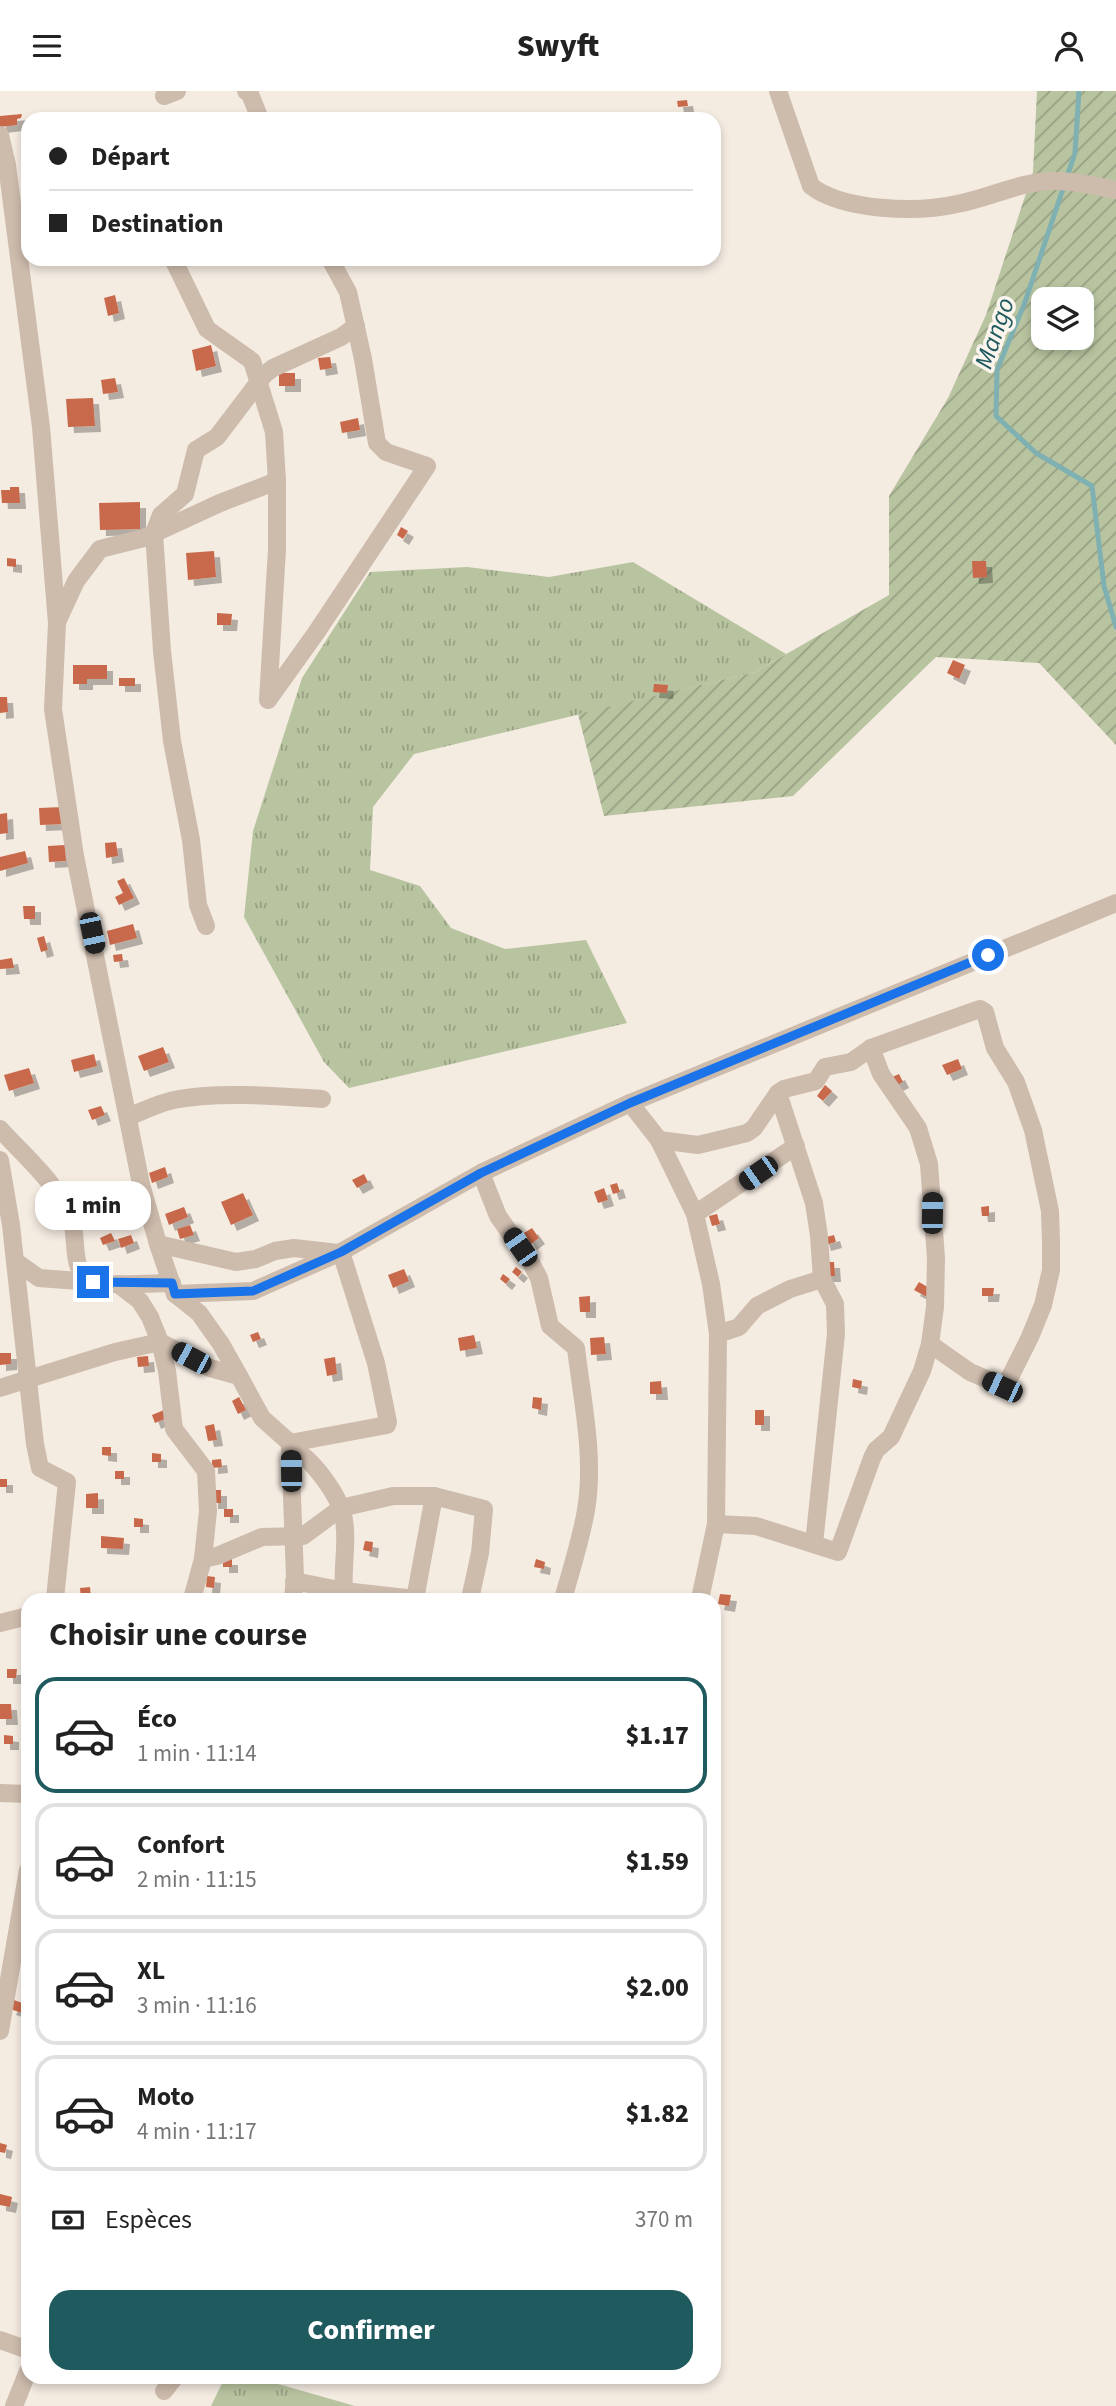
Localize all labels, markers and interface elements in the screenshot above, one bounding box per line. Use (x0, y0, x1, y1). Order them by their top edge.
text: Swyft (517, 23, 599, 69)
icon: menu (28, 27, 66, 65)
icon: person (1050, 27, 1088, 65)
text: Départ (91, 138, 170, 175)
text: Destination (91, 205, 224, 242)
map controls (1031, 287, 1094, 350)
button: layers (1031, 287, 1094, 350)
water label: Mango (965, 293, 1024, 374)
car (78, 910, 107, 956)
route start (972, 939, 1004, 971)
car (735, 1152, 782, 1194)
callout: 1 min (35, 1181, 151, 1229)
text: 1 min (65, 1189, 121, 1222)
car (922, 1192, 943, 1234)
car (500, 1224, 541, 1270)
route end (77, 1266, 109, 1298)
car (168, 1339, 215, 1377)
car (979, 1369, 1026, 1405)
car (281, 1450, 302, 1492)
text: Choisir une course (49, 1612, 307, 1658)
text: Éco (137, 1700, 177, 1737)
icon: car (53, 1704, 116, 1767)
text: $1.17 (625, 1717, 689, 1754)
text: 1 min · 11:14 (137, 1737, 257, 1770)
text: Confort (137, 1826, 225, 1863)
icon: car (53, 1830, 116, 1893)
text: $1.59 (625, 1843, 689, 1880)
text: 2 min · 11:15 (137, 1863, 257, 1896)
text: XL (137, 1952, 165, 1989)
icon: car (53, 1956, 116, 2019)
text: $2.00 (625, 1969, 689, 2006)
text: 3 min · 11:16 (137, 1989, 257, 2022)
text: Moto (137, 2078, 194, 2115)
icon: car (53, 2082, 116, 2145)
text: $1.82 (625, 2095, 689, 2132)
text: 4 min · 11:17 (137, 2115, 257, 2148)
icon: cash (49, 2201, 87, 2239)
text: Espèces (105, 2201, 192, 2238)
text: 370 m (635, 2203, 693, 2236)
button: Confirmer (49, 2290, 693, 2370)

